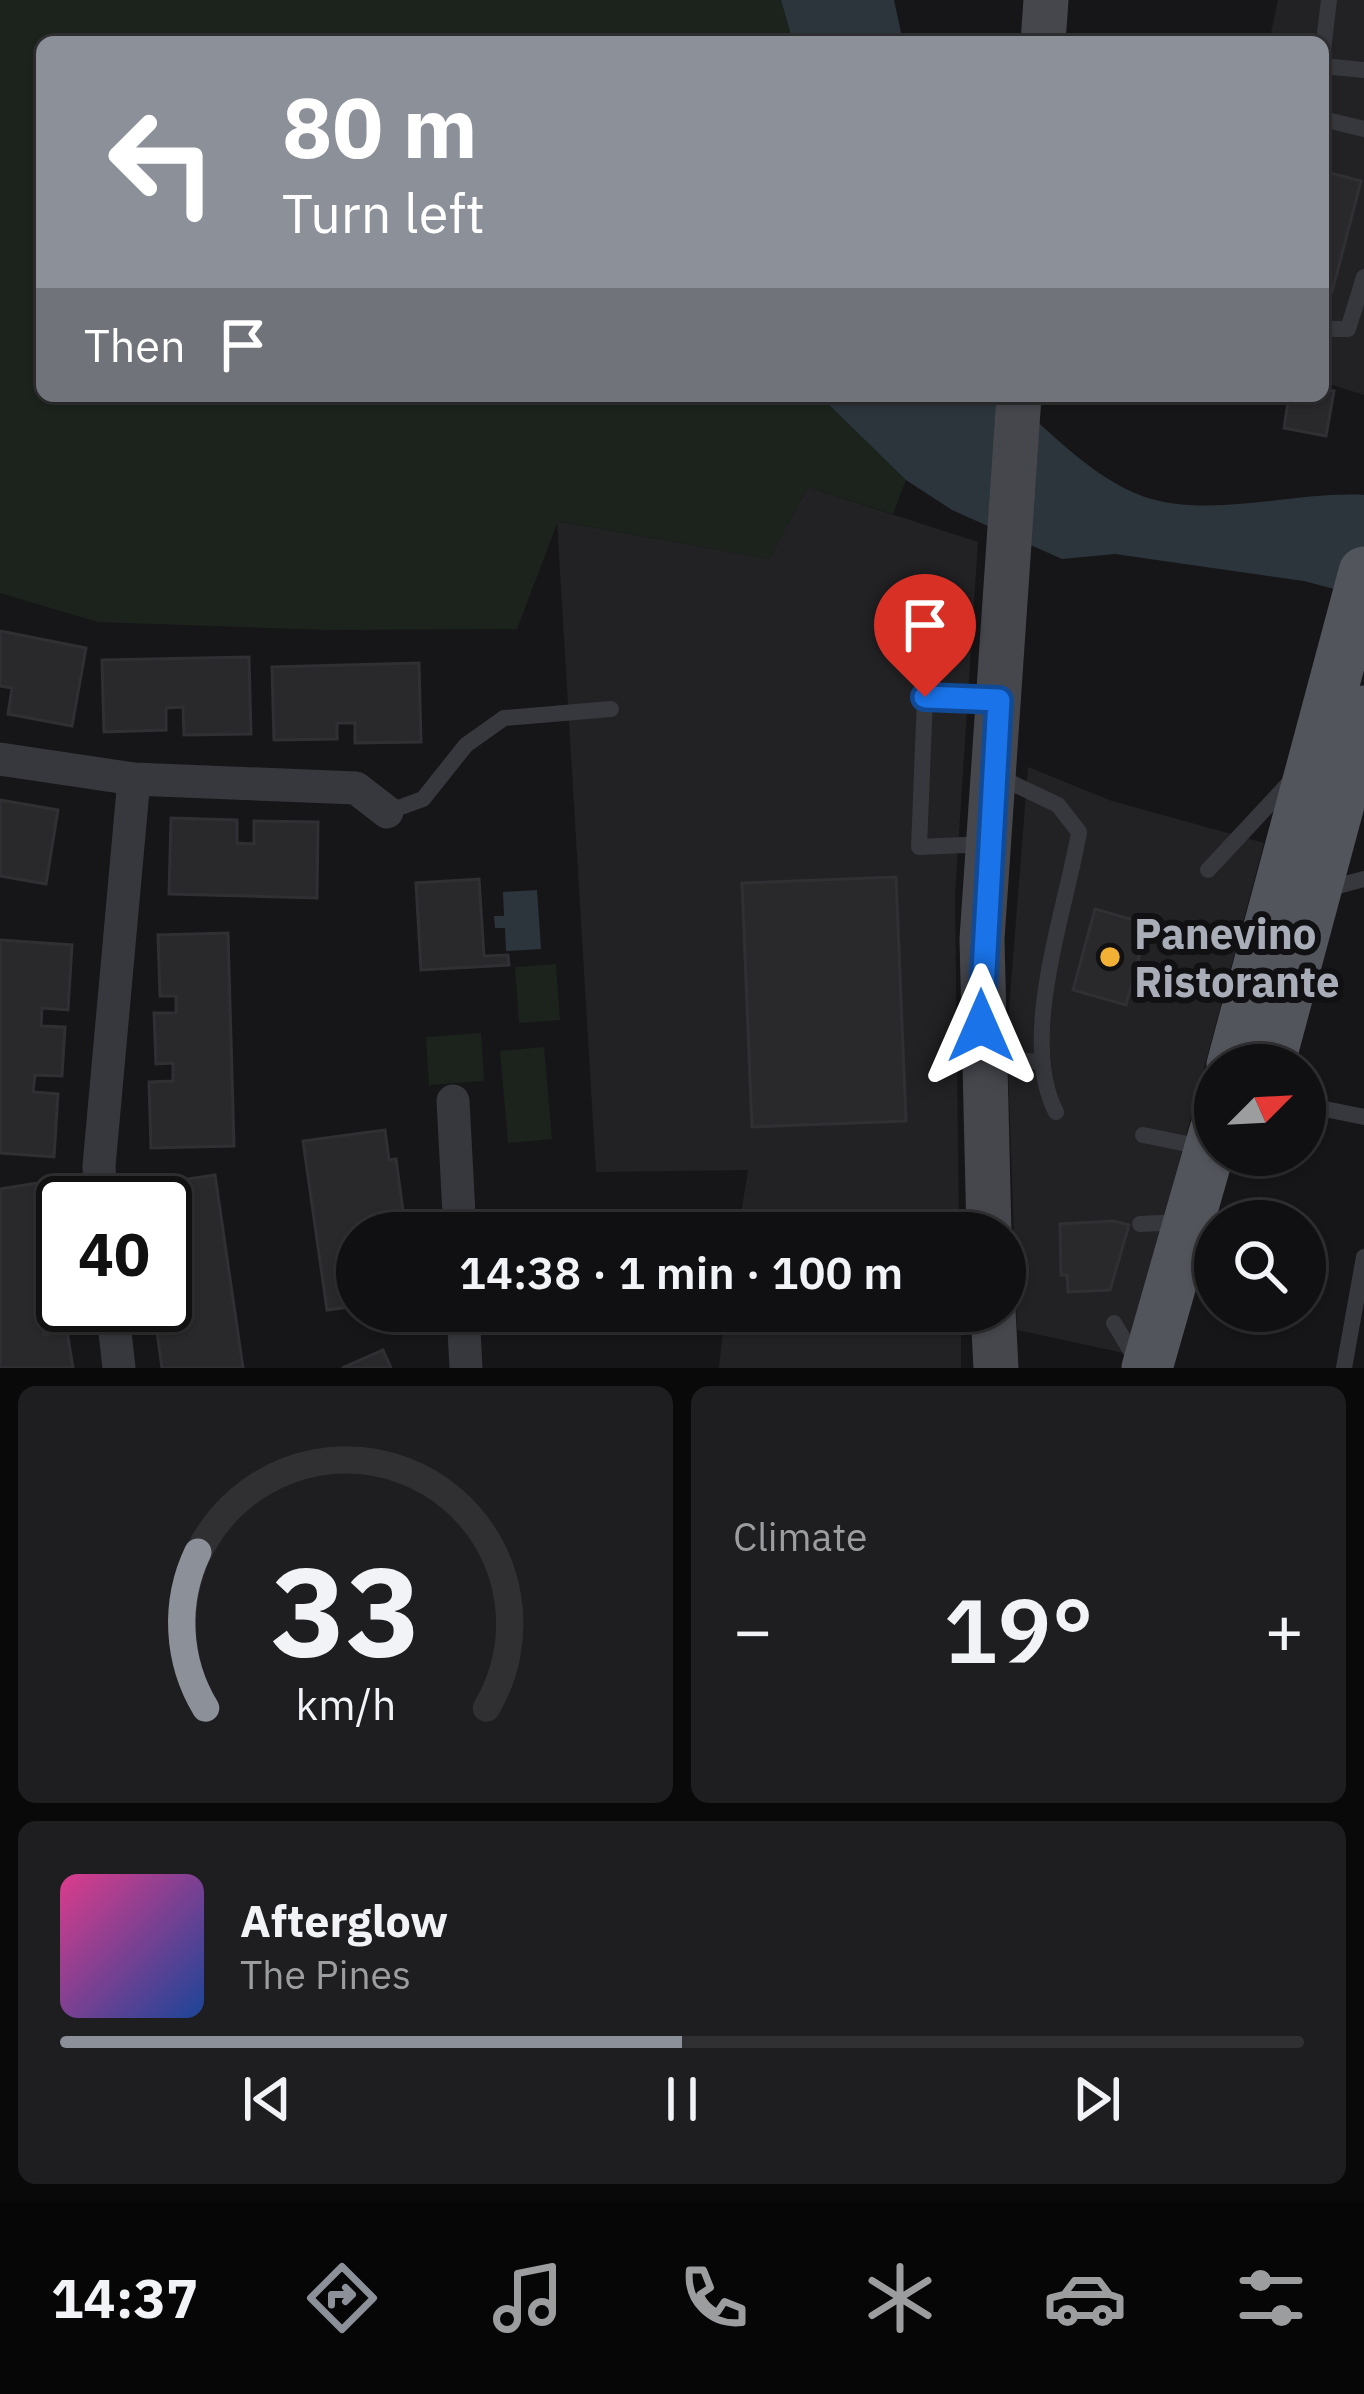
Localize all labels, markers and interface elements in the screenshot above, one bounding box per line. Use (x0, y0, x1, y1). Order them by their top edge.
text: 80 m (282, 72, 478, 181)
icon: left (84, 84, 240, 240)
text: Turn left (282, 178, 485, 248)
icon: arrive (210, 312, 276, 378)
text: Then (84, 316, 186, 374)
pin (874, 574, 976, 697)
icon: arrive (892, 592, 958, 658)
place label: Panevino Ristorante (1134, 906, 1340, 1009)
marker: Panevino Ristorante (1097, 944, 1123, 970)
position arrow (918, 963, 1044, 1089)
north arrow (1194, 1044, 1326, 1176)
map controls (1194, 1044, 1326, 1332)
speed limit sign: 40 (36, 1176, 192, 1332)
button: search (1194, 1200, 1326, 1332)
text: 14:38 · 1 min · 100 m (459, 1243, 903, 1301)
text: Climate (733, 1511, 867, 1562)
text: 33 (271, 1529, 420, 1691)
text: 19° (943, 1571, 1094, 1688)
text: − (733, 1586, 773, 1672)
text: + (1264, 1586, 1304, 1672)
text: km/h (295, 1675, 396, 1731)
text: Afterglow (240, 1891, 448, 1949)
text: The Pines (240, 1949, 411, 2000)
icon: previous (234, 2066, 300, 2132)
icon: pause (649, 2066, 715, 2132)
icon: next (1064, 2066, 1130, 2132)
icon: directions (300, 2256, 384, 2340)
icon: music (486, 2256, 570, 2340)
icon: phone (672, 2256, 756, 2340)
icon: climate (858, 2256, 942, 2340)
icon: car (1043, 2256, 1127, 2340)
icon: filters (1229, 2256, 1313, 2340)
text: 14:37 (51, 2263, 198, 2333)

